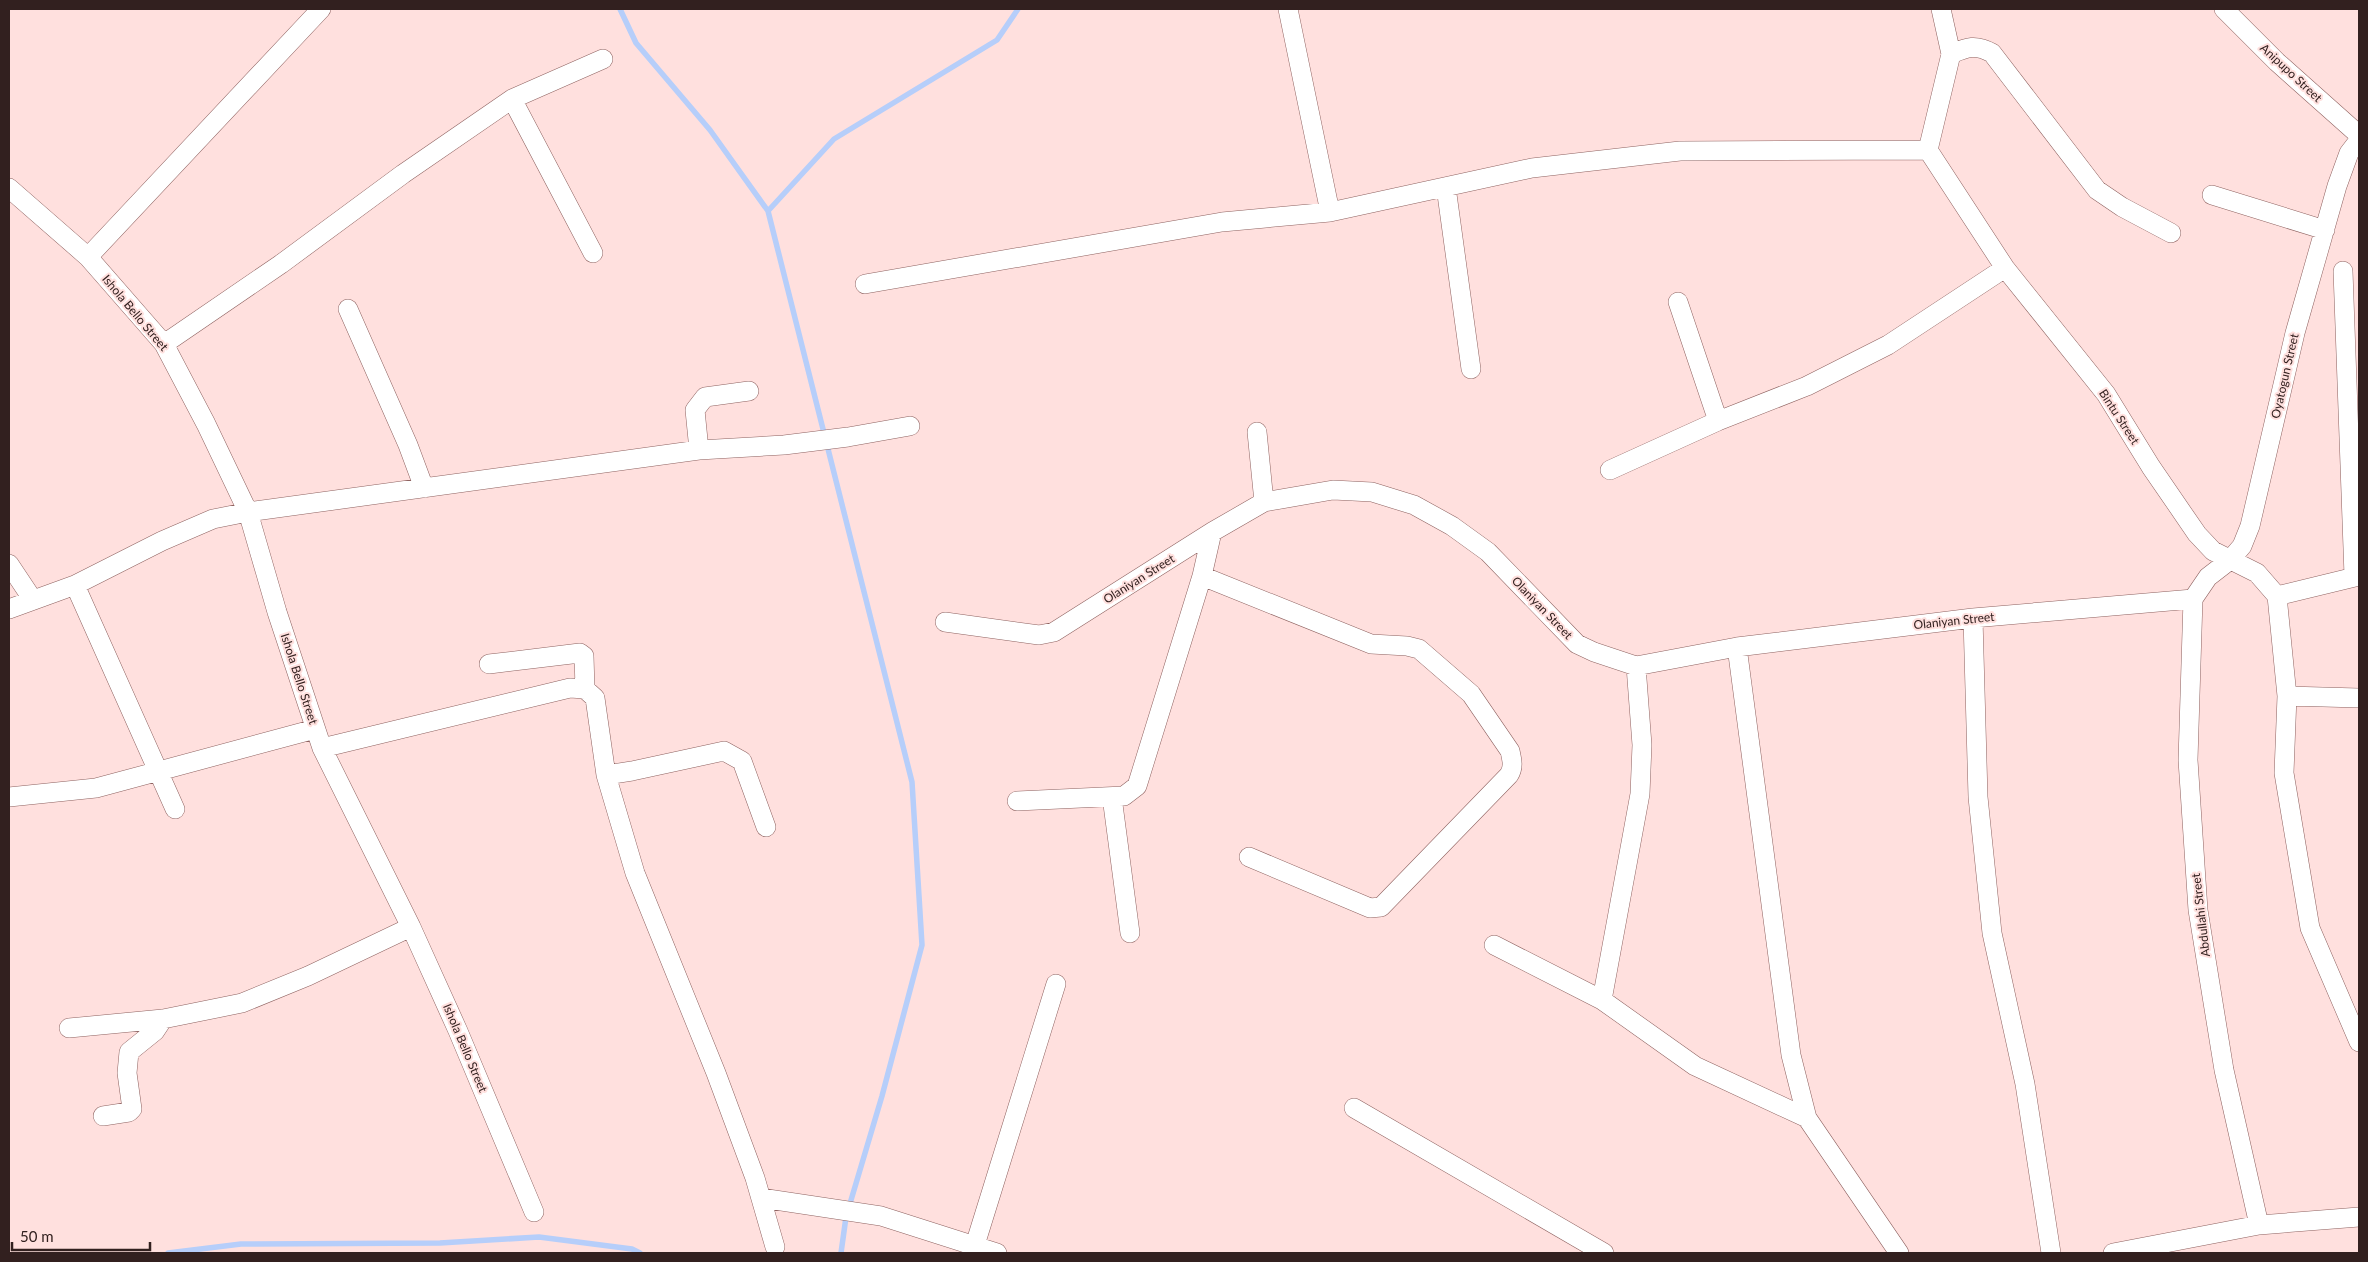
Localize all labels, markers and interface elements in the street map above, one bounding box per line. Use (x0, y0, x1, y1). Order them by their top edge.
street label: Anipupo Street (2257, 40, 2326, 106)
street label: Ishola Bello Street (99, 272, 172, 354)
street label: Oyatogun Street (2267, 331, 2302, 420)
street label: Bintu Street (2096, 386, 2143, 448)
street label: Olaniyan Street (1100, 550, 1178, 606)
street label: Olaniyan Street (1509, 573, 1576, 643)
street label: Olaniyan Street (1913, 609, 1996, 632)
street label: Ishola Bello Street (278, 631, 321, 727)
street label: Abdullahi Street (2188, 872, 2213, 958)
street label: Ishola Bello Street (440, 1001, 491, 1095)
scale bar (12, 1220, 150, 1252)
text: 50 m (20, 1227, 54, 1245)

